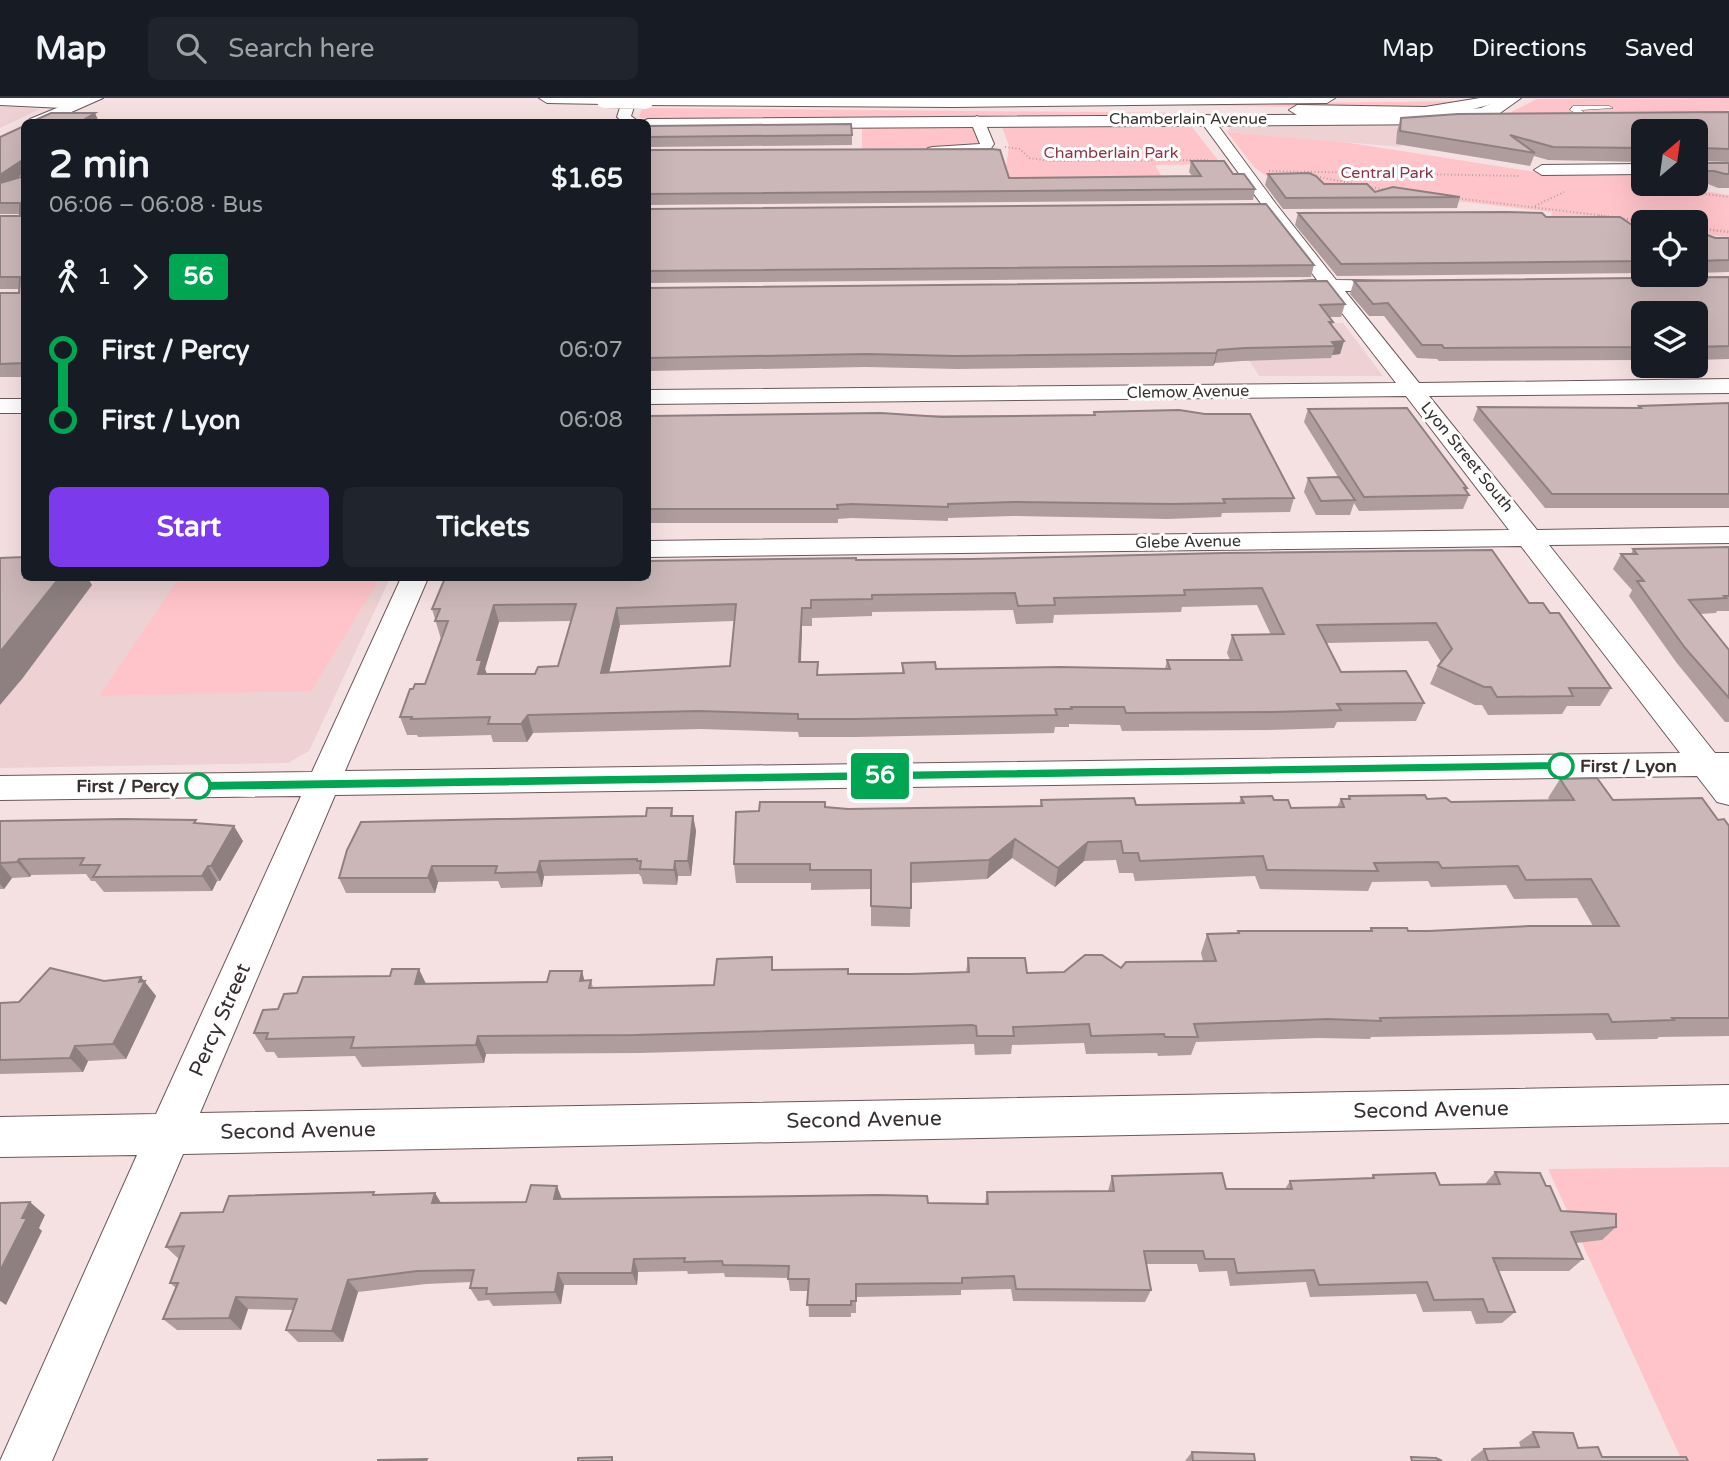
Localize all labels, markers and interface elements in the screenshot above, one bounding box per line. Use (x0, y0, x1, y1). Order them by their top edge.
search box (148, 17, 638, 80)
text: Map (35, 29, 106, 68)
icon: search (172, 29, 210, 67)
text: Search here (228, 33, 374, 64)
text: Map (1382, 34, 1434, 63)
text: Directions (1472, 34, 1587, 63)
text: Saved (1625, 34, 1694, 63)
street label: Chamberlain Avenue (1109, 109, 1267, 129)
north arrow (1631, 119, 1708, 196)
map controls (1631, 119, 1708, 378)
text: 2 min (49, 142, 150, 188)
park label: Chamberlain Park (1044, 143, 1179, 163)
text: $1.65 (551, 163, 623, 194)
park label: Central Park (1340, 163, 1434, 183)
text: 06:06 – 06:08 · Bus (49, 191, 263, 219)
button: locate (1631, 210, 1708, 287)
icon: walk (49, 258, 87, 296)
icon: forward (121, 258, 159, 296)
text: 56 (183, 262, 214, 291)
text: 1 (97, 263, 111, 291)
button: layers (1631, 301, 1708, 378)
text: First / Percy (101, 335, 250, 366)
text: 06:07 (559, 336, 623, 364)
street label: Clemow Avenue (1127, 381, 1249, 403)
street label: Lyon Street South (1416, 398, 1518, 516)
text: First / Lyon (101, 405, 241, 436)
text: 06:08 (559, 406, 623, 434)
button: Start (49, 487, 329, 567)
button: Tickets (343, 487, 623, 567)
street label: Glebe Avenue (1135, 531, 1241, 553)
line badge: 56 (848, 753, 912, 799)
marker: First / Lyon (1548, 753, 1574, 779)
place label: First / Lyon (1580, 755, 1677, 777)
text: 56 (865, 761, 895, 790)
marker: First / Percy (185, 773, 211, 799)
place label: First / Percy (76, 775, 179, 797)
street label: Percy Street (184, 959, 256, 1081)
street label: Second Avenue (1353, 1096, 1509, 1124)
street label: Second Avenue (786, 1106, 942, 1134)
street label: Second Avenue (220, 1117, 376, 1145)

